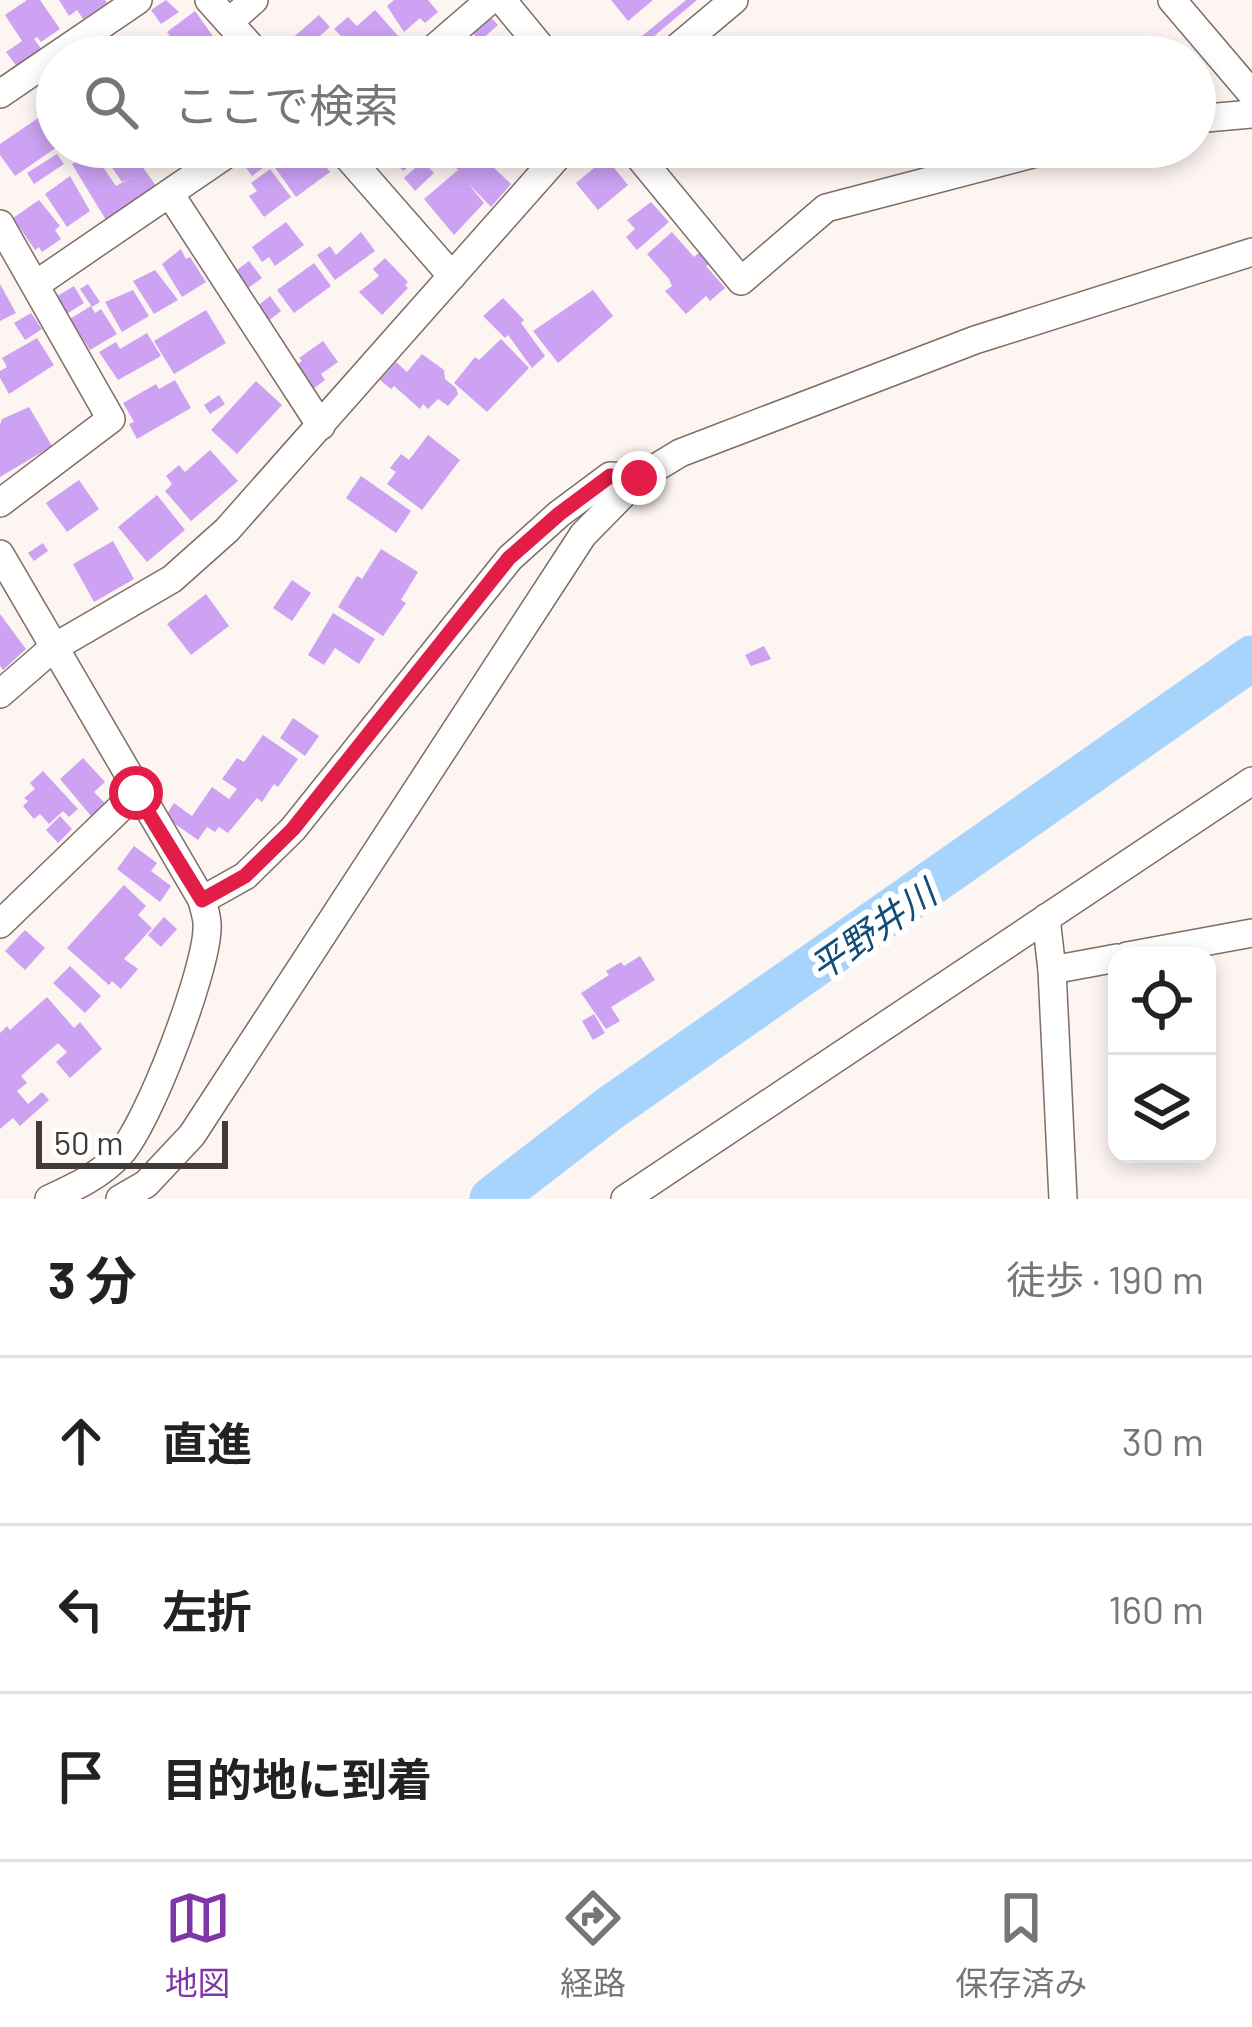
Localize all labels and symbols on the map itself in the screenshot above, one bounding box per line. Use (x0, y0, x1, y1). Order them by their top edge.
route end (612, 451, 666, 505)
route start (109, 766, 163, 820)
water label: 平野井川 (801, 868, 947, 988)
scale bar (36, 1115, 228, 1168)

